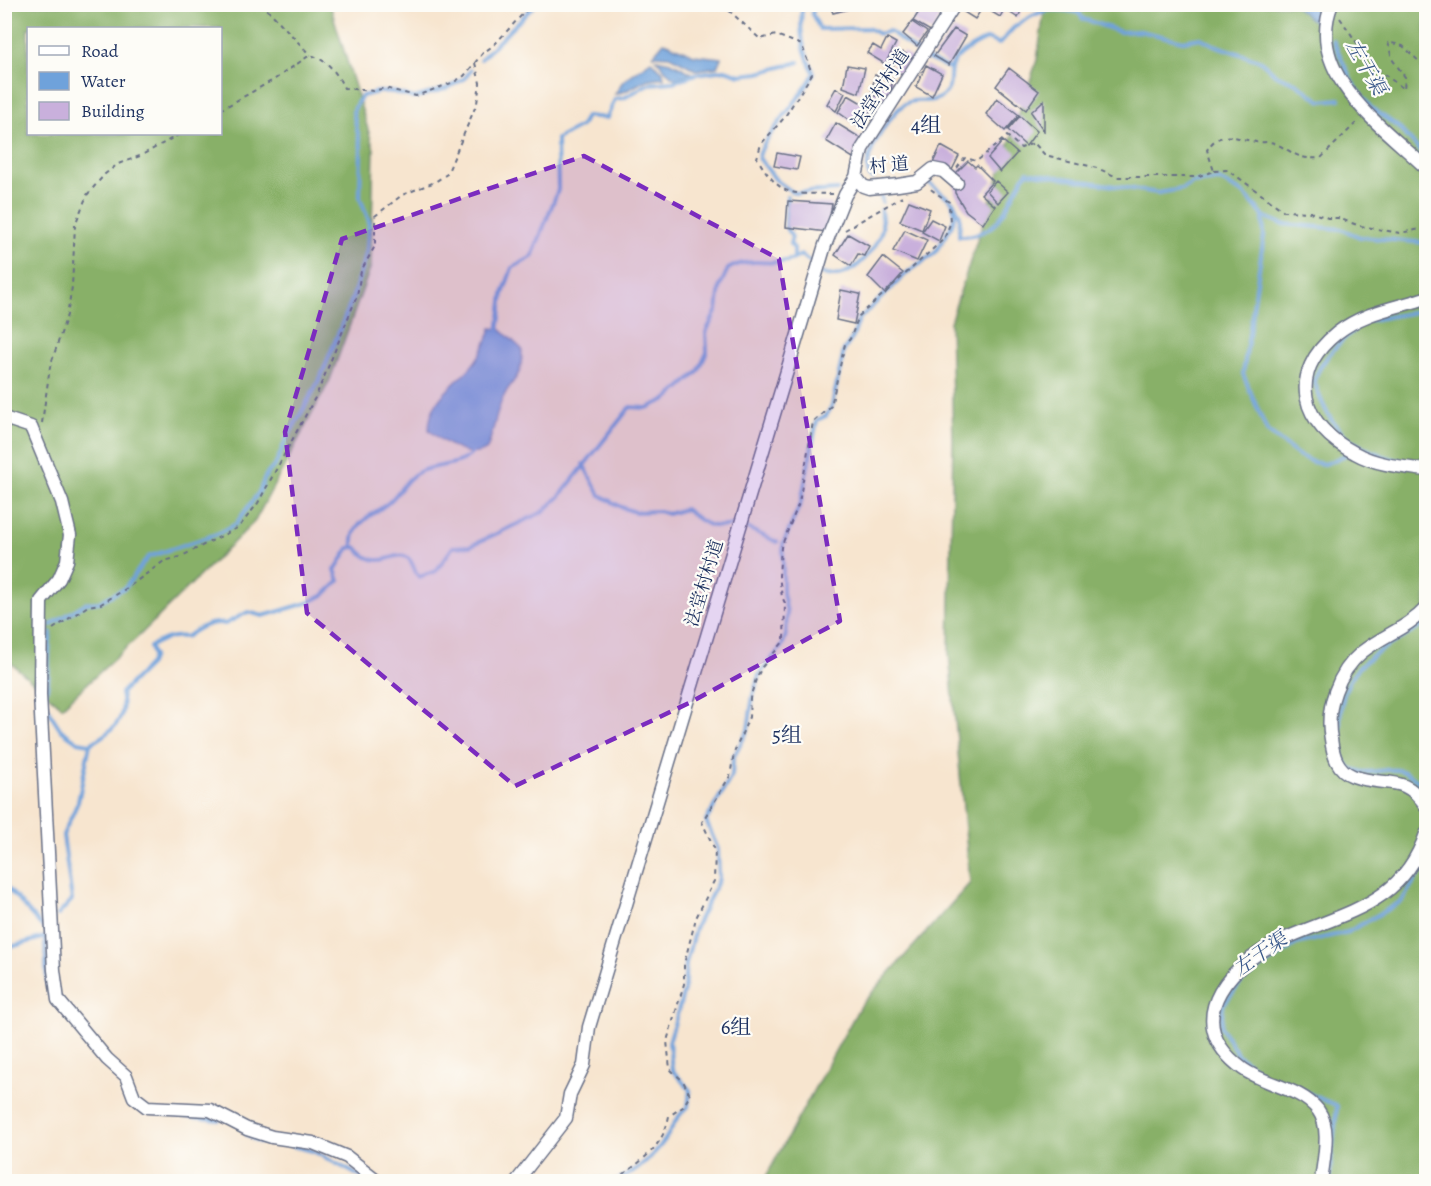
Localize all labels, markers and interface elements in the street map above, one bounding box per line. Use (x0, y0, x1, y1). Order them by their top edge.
legend (27, 27, 222, 135)
water label: 左干渠 (1339, 34, 1394, 102)
text: Road (81, 39, 119, 63)
street label: 法堂村村道 (845, 45, 915, 133)
text: Water (80, 69, 126, 93)
text: Building (81, 99, 145, 123)
district label: 4组 (911, 111, 941, 139)
street label: 村 道 (868, 151, 910, 179)
street label: 法堂村村道 (679, 536, 729, 630)
district label: 5组 (772, 721, 802, 749)
water label: 左干渠 (1228, 924, 1295, 982)
district label: 6组 (721, 1013, 751, 1041)

